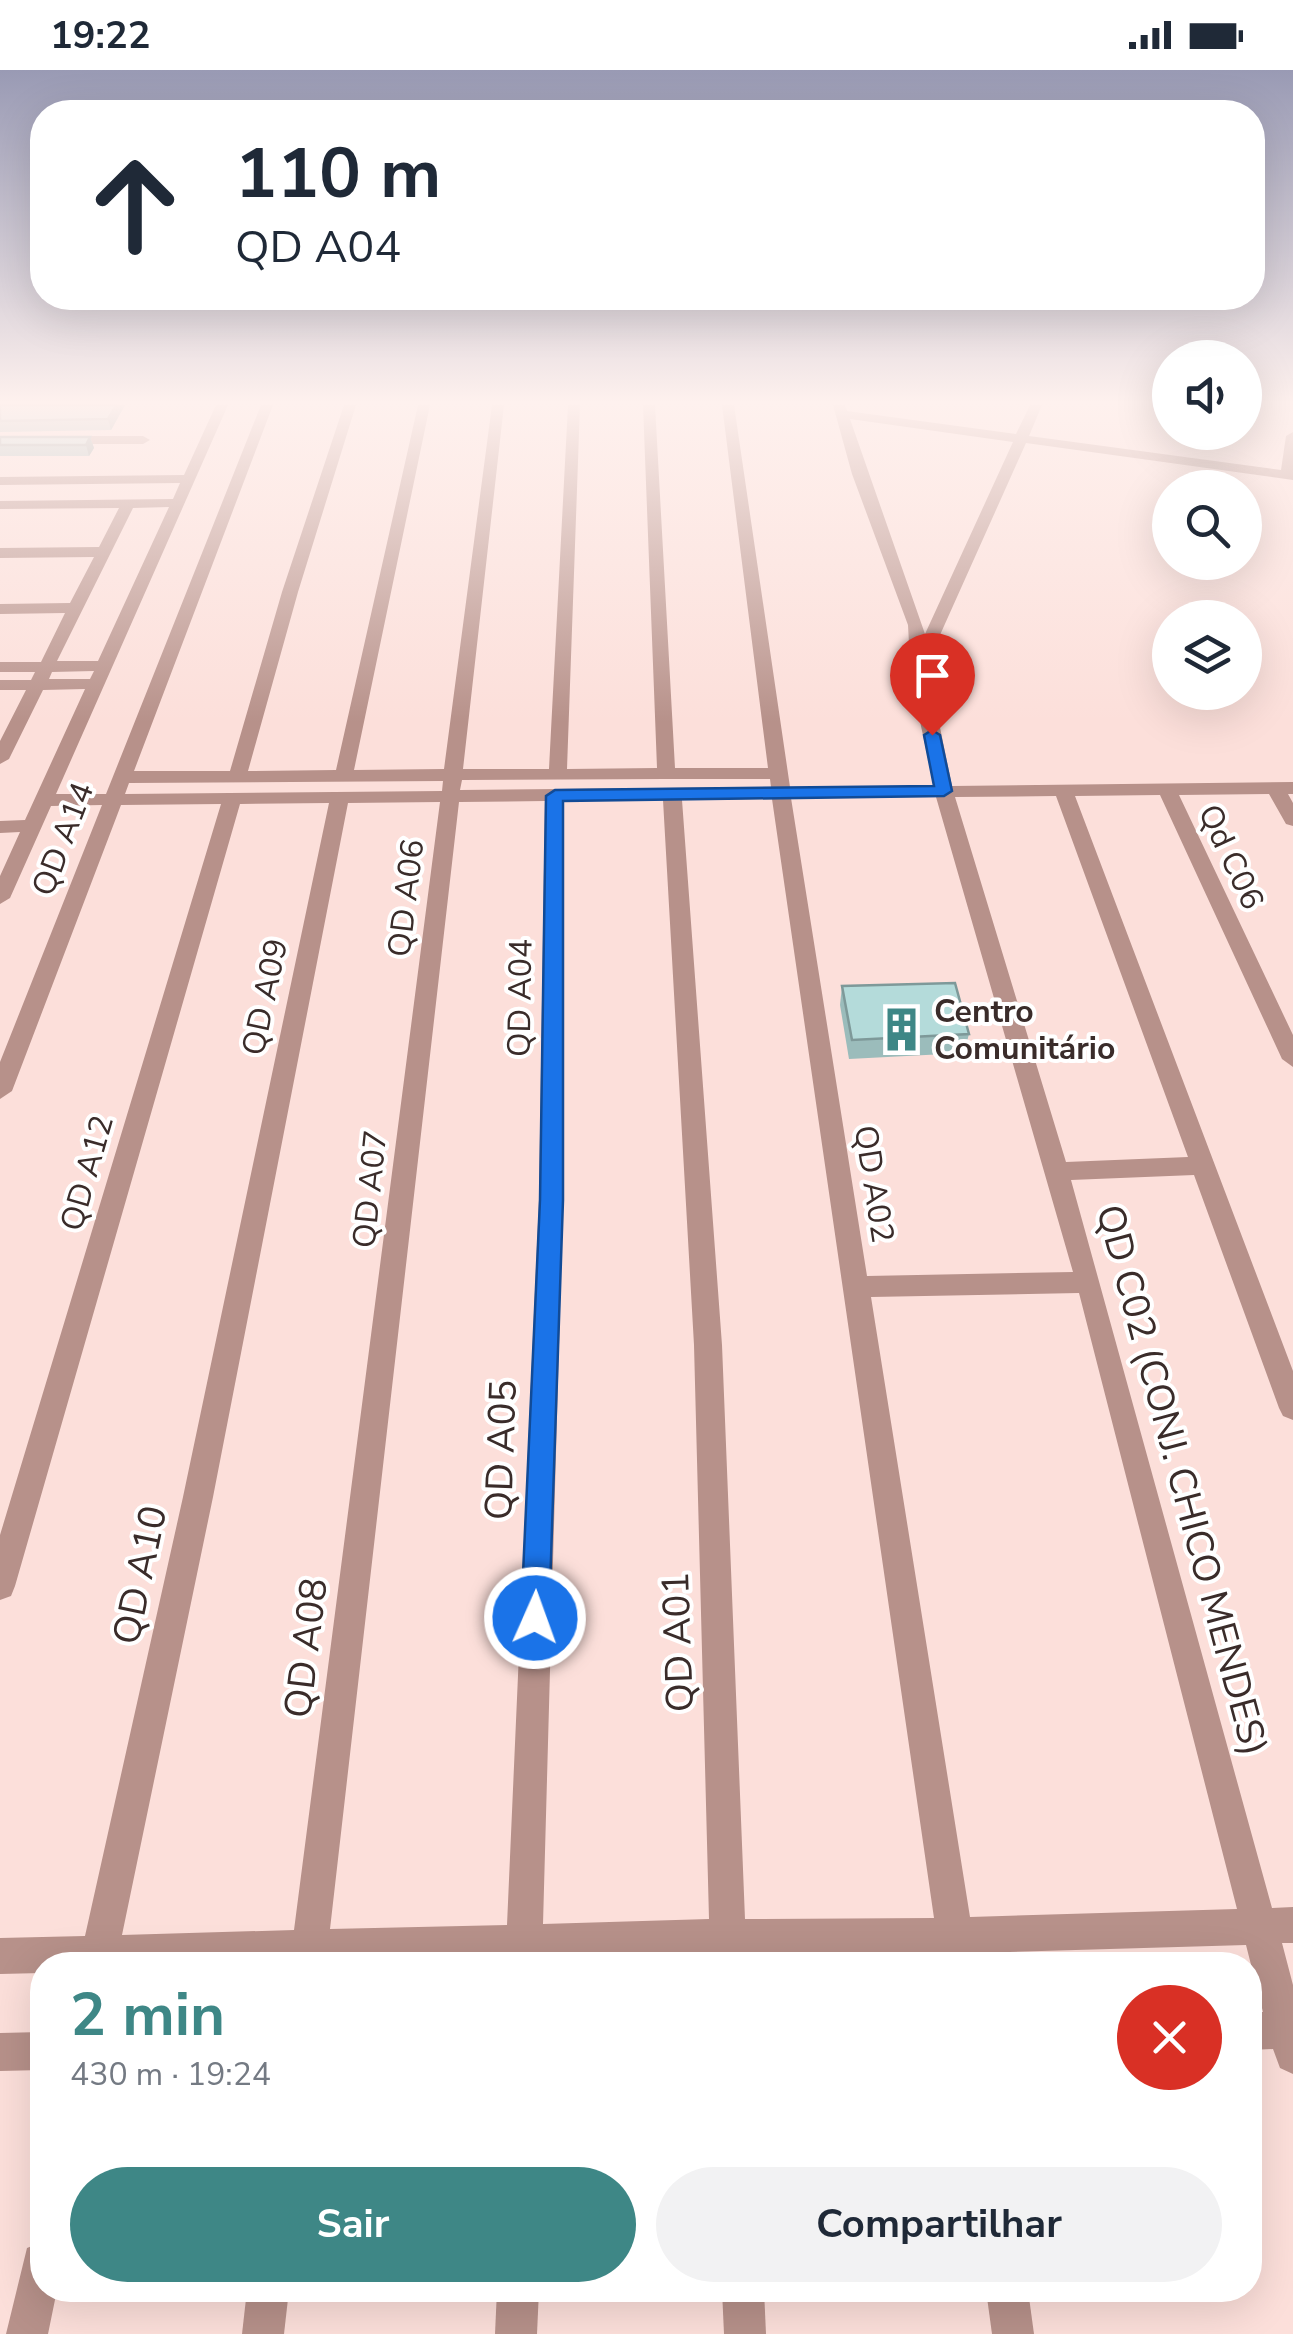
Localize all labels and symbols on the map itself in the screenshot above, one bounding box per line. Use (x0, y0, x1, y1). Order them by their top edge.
pin (890, 633, 975, 736)
street label: QD A14 (22, 776, 104, 902)
street label: Qd C06 (1188, 797, 1274, 917)
street label: QD A06 (377, 837, 435, 959)
street label: QD A09 (232, 935, 298, 1059)
street label: QD A04 (497, 939, 543, 1057)
place label: Centro Comunitário (934, 990, 1115, 1070)
building icon: Centro Comunitário (877, 1005, 925, 1053)
street label: QD A12 (50, 1110, 124, 1236)
street label: QD A02 (844, 1122, 904, 1246)
street label: QD A07 (342, 1128, 398, 1250)
street label: QD C02 (CONJ. CHICO MENDES) (1084, 1199, 1280, 1761)
street label: QD A05 (473, 1379, 529, 1521)
street label: QD A10 (100, 1501, 180, 1649)
position arrow (483, 1566, 587, 1670)
street label: QD A01 (650, 1571, 706, 1713)
street label: QD A08 (272, 1575, 340, 1721)

